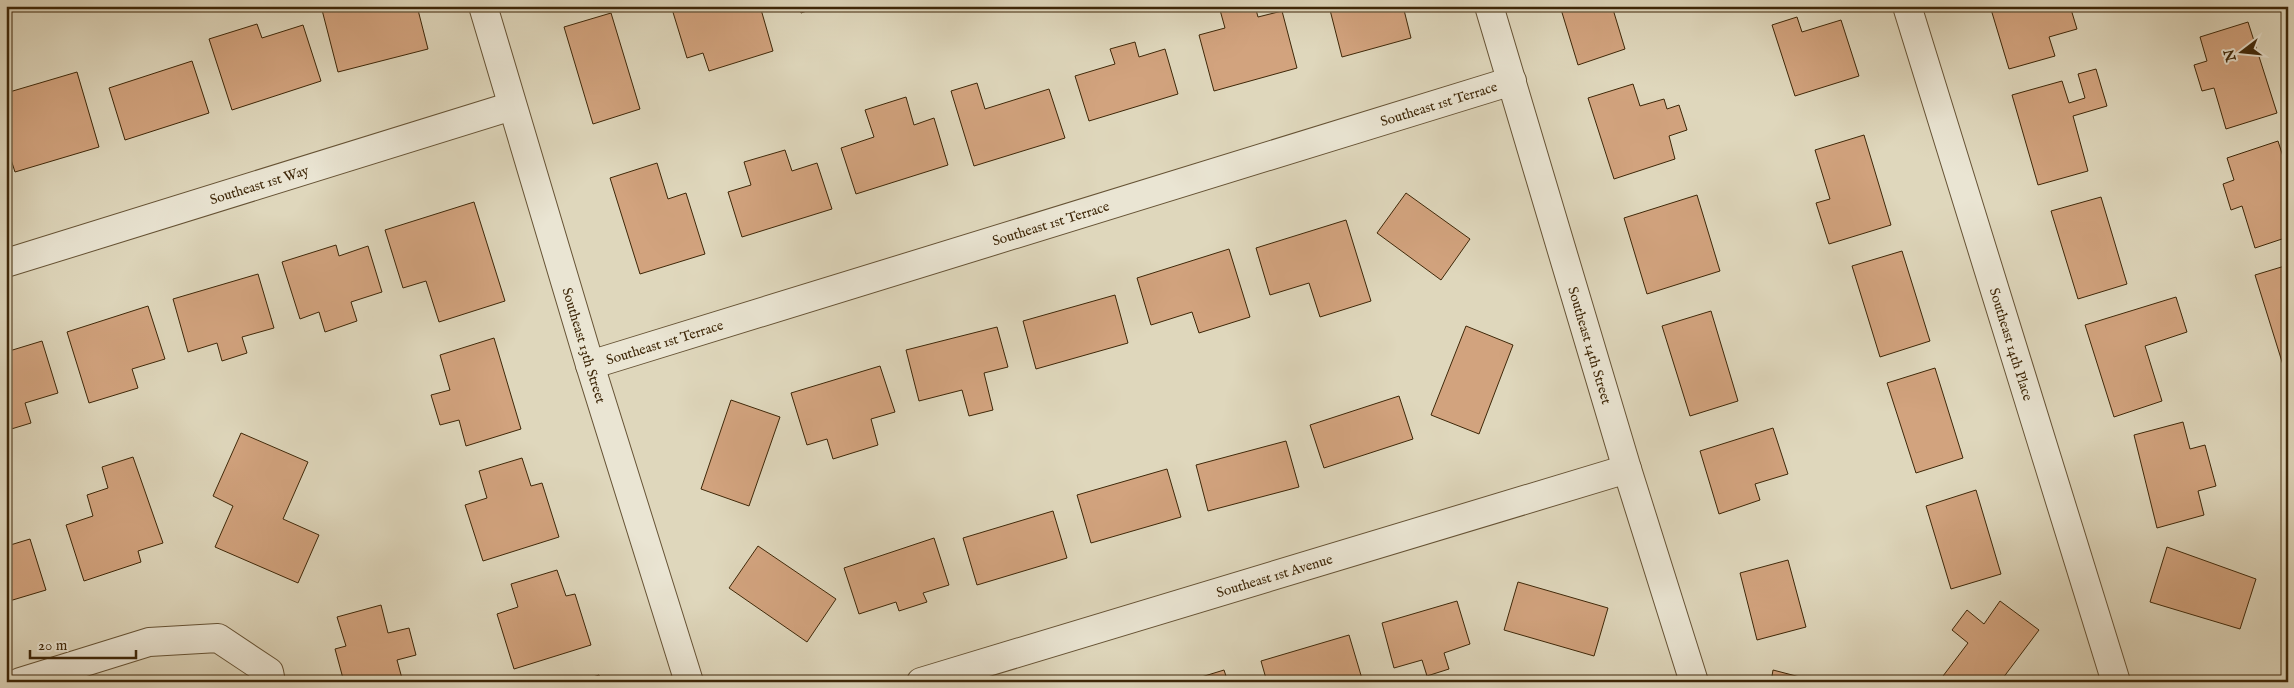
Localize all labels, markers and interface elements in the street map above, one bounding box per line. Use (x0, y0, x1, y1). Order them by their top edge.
north arrow (2216, 28, 2266, 78)
text: N (2220, 47, 2241, 65)
street label: Southeast 1st Terrace (1378, 78, 1500, 131)
street label: Southeast 1st Way (208, 162, 311, 209)
street label: Southeast 1st Terrace (990, 197, 1112, 251)
street label: Southeast 13th Street (557, 285, 609, 406)
street label: Southeast 14th Street (1563, 285, 1615, 407)
street label: Southeast 14th Place (1985, 286, 2037, 404)
street label: Southeast 1st Terrace (604, 316, 726, 370)
street label: Southeast 1st Avenue (1214, 550, 1335, 602)
scale bar (30, 628, 136, 660)
text: 20 m (38, 636, 68, 655)

